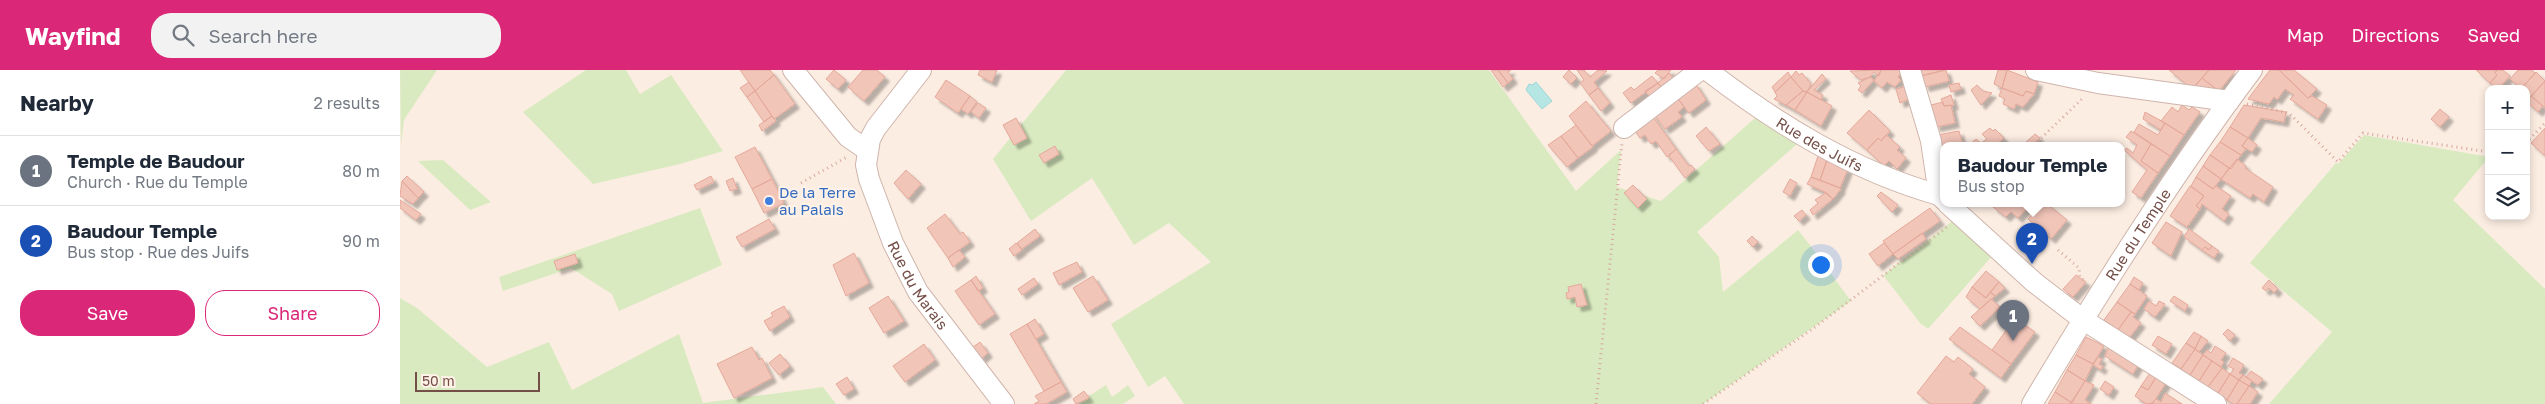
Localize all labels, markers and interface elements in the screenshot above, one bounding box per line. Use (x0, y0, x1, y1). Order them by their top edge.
search box (151, 13, 501, 58)
text: Wayfind (25, 21, 121, 50)
icon: search (169, 21, 197, 49)
text: Search here (209, 24, 317, 47)
text: Map (2287, 24, 2323, 46)
text: Directions (2351, 24, 2439, 46)
text: Saved (2467, 24, 2520, 46)
map controls (2485, 85, 2530, 220)
button: + (2485, 85, 2530, 130)
text: Nearby (20, 90, 94, 116)
text: 2 results (314, 93, 380, 113)
street label: Rue des Juifs (1773, 113, 1866, 175)
button: − (2485, 130, 2530, 175)
popup (1940, 142, 2125, 207)
text: Temple de Baudour (67, 149, 245, 172)
text: Baudour Temple (1957, 153, 2108, 176)
text: 1 (32, 161, 40, 181)
text: 80 m (342, 161, 380, 181)
text: Church · Rue du Temple (67, 172, 248, 192)
button: layers (2485, 175, 2530, 220)
text: Bus stop (1957, 176, 2025, 196)
place label: De la Terre au Palais (779, 183, 856, 218)
street label: Rue du Temple (2101, 185, 2174, 284)
marker: De la Terre au Palais (763, 195, 775, 207)
text: Baudour Temple (67, 219, 217, 242)
pin: 2 (2016, 223, 2048, 264)
text: 2 (31, 231, 41, 251)
text: 90 m (342, 231, 380, 251)
street label: Rue du Marais (884, 238, 952, 333)
text: Bus stop · Rue des Juifs (67, 242, 249, 262)
your location (1808, 252, 1834, 278)
button: Save (20, 290, 195, 336)
button: Share (205, 290, 380, 336)
pin: 1 (1997, 300, 2029, 341)
scale bar (415, 369, 540, 392)
text: 50 m (422, 372, 455, 389)

